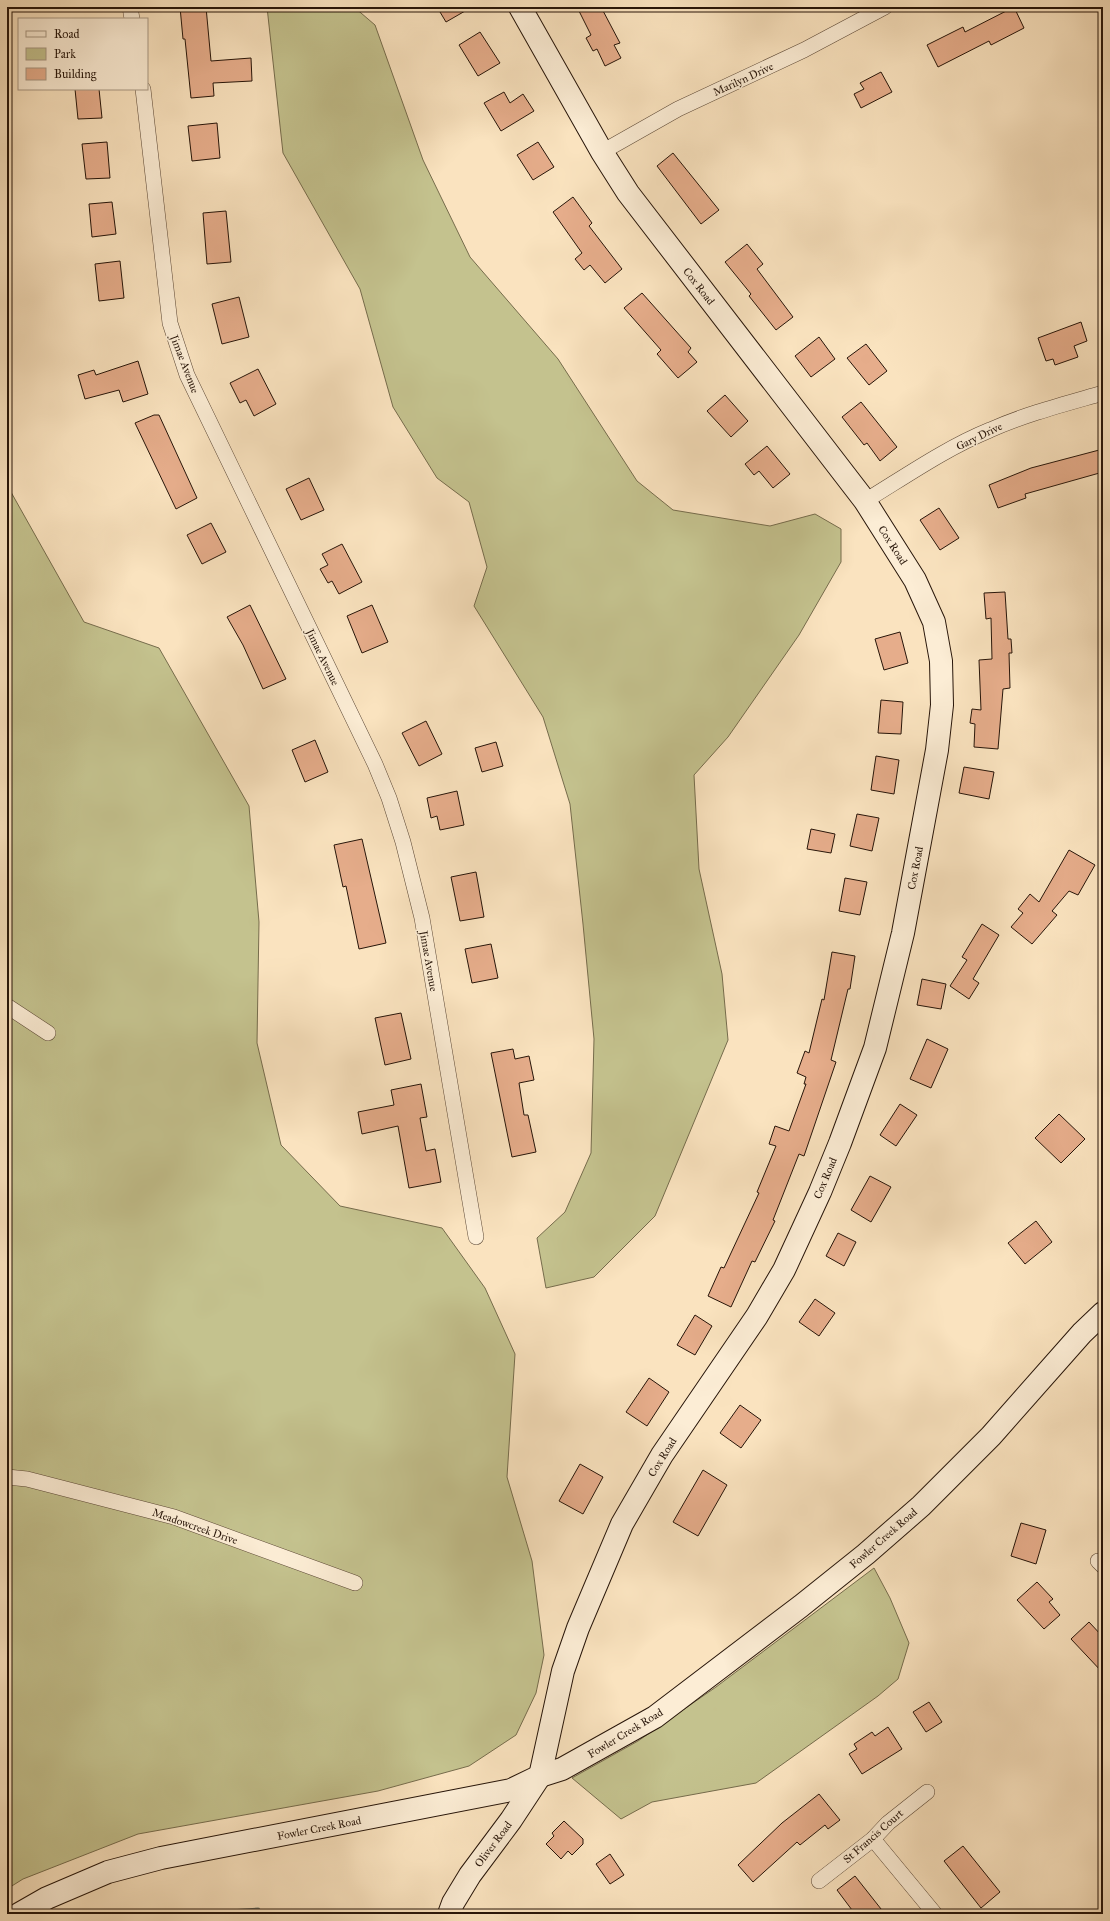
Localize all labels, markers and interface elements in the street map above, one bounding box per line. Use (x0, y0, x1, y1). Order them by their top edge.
legend (18, 18, 148, 90)
text: Road (54, 27, 80, 41)
text: Park (54, 47, 76, 61)
street label: Marilyn Drive (711, 60, 776, 99)
text: Building (54, 67, 97, 82)
street label: Cox Road (680, 265, 717, 308)
street label: Jimae Avenue (166, 332, 202, 396)
street label: Gary Drive (954, 420, 1005, 453)
street label: Cox Road (875, 523, 910, 568)
street label: Jimae Avenue (302, 626, 342, 688)
street label: Cox Road (905, 845, 926, 891)
street label: Jimae Avenue (416, 929, 440, 993)
street label: Cox Road (811, 1155, 840, 1201)
street label: Cox Road (645, 1435, 680, 1479)
street label: Fowler Creek Road (847, 1505, 920, 1571)
street label: Meadowcreek Drive (150, 1506, 240, 1547)
street label: Fowler Creek Road (585, 1706, 666, 1761)
street label: St Francis Court (841, 1807, 906, 1866)
street label: Fowler Creek Road (276, 1814, 363, 1843)
street label: Oliver Road (472, 1818, 515, 1870)

